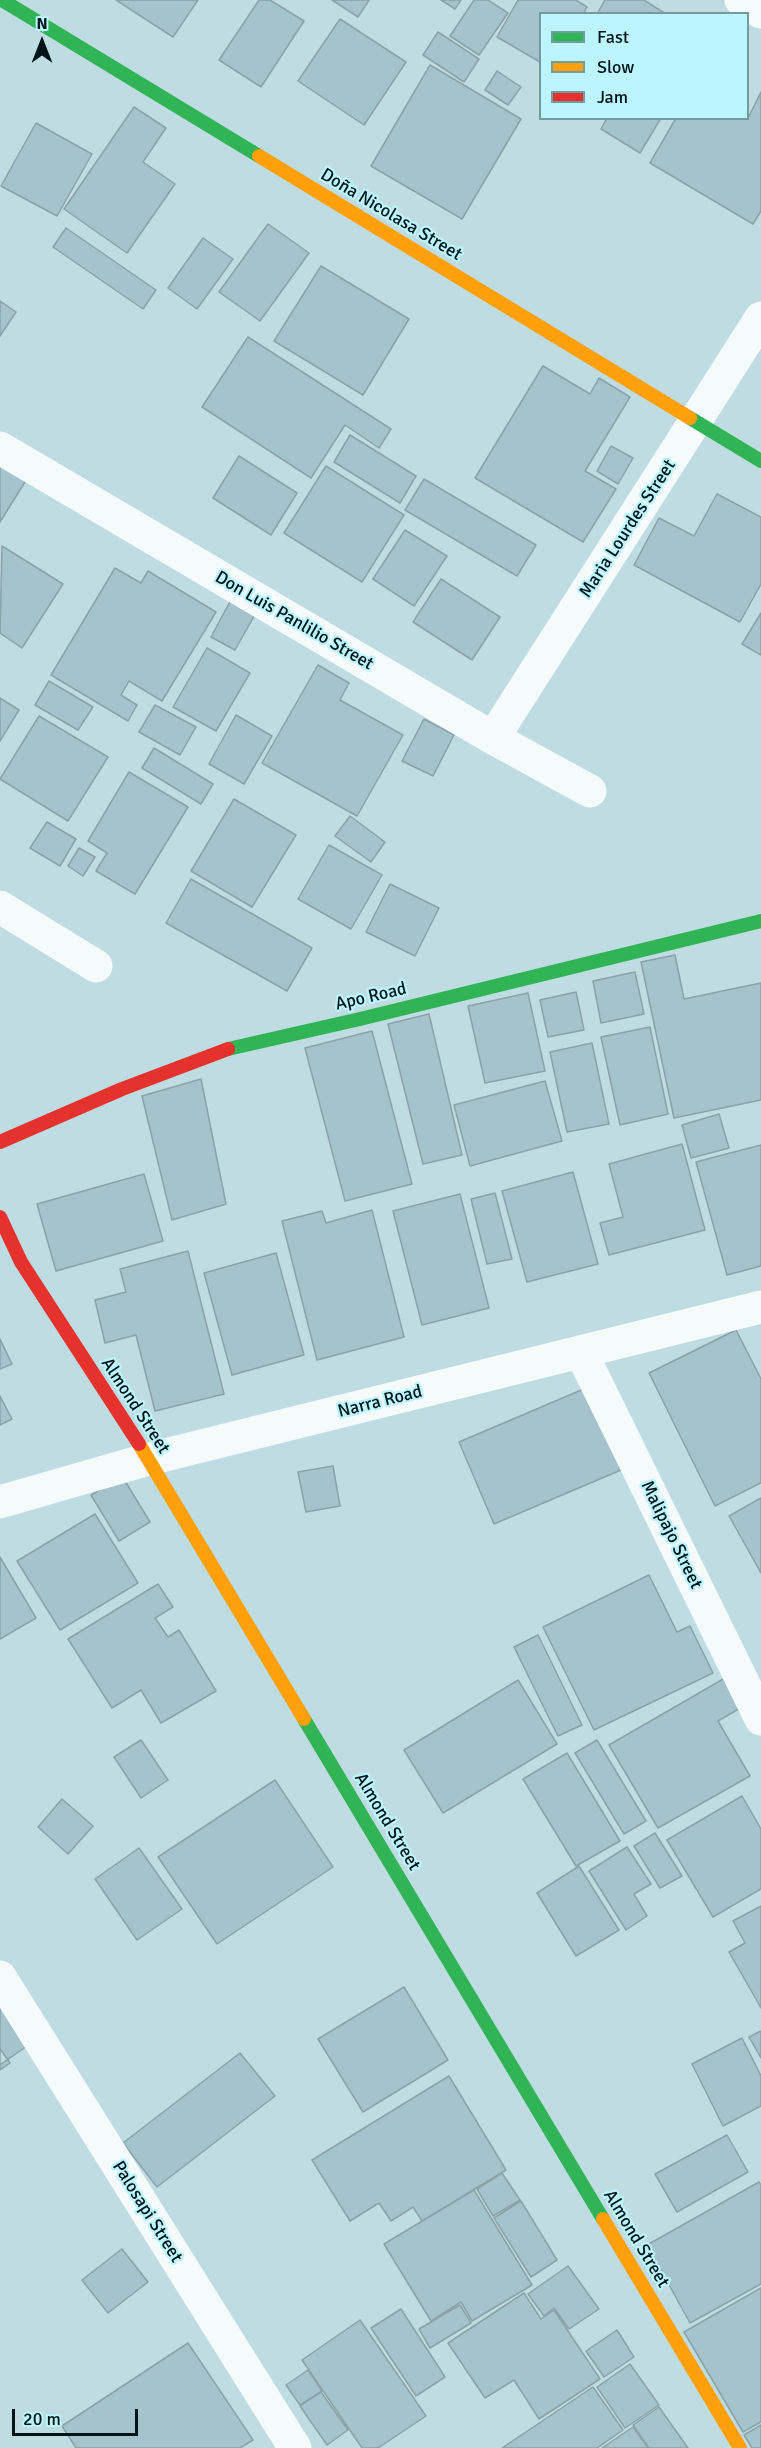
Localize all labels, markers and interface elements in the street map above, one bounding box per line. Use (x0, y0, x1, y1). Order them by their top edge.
north arrow (12, 12, 72, 72)
legend (539, 12, 749, 120)
text: N (36, 14, 48, 34)
text: Fast (597, 26, 629, 48)
text: Slow (597, 56, 634, 78)
text: Jam (597, 86, 628, 108)
street label: Doña Nicolasa Street (316, 164, 466, 266)
street label: Maria Lourdes Street (575, 456, 681, 602)
street label: Don Luis Panlilio Street (211, 567, 377, 675)
street label: Apo Road (333, 978, 409, 1016)
street label: Almond Street (96, 1354, 174, 1458)
street label: Narra Road (336, 1381, 424, 1423)
street label: Malipajo Street (636, 1477, 706, 1593)
street label: Almond Street (349, 1769, 425, 1875)
street label: Palosapi Street (107, 2157, 187, 2267)
street label: Almond Street (598, 2186, 674, 2292)
scale bar (15, 2397, 141, 2435)
text: 20 m (23, 2408, 61, 2430)

